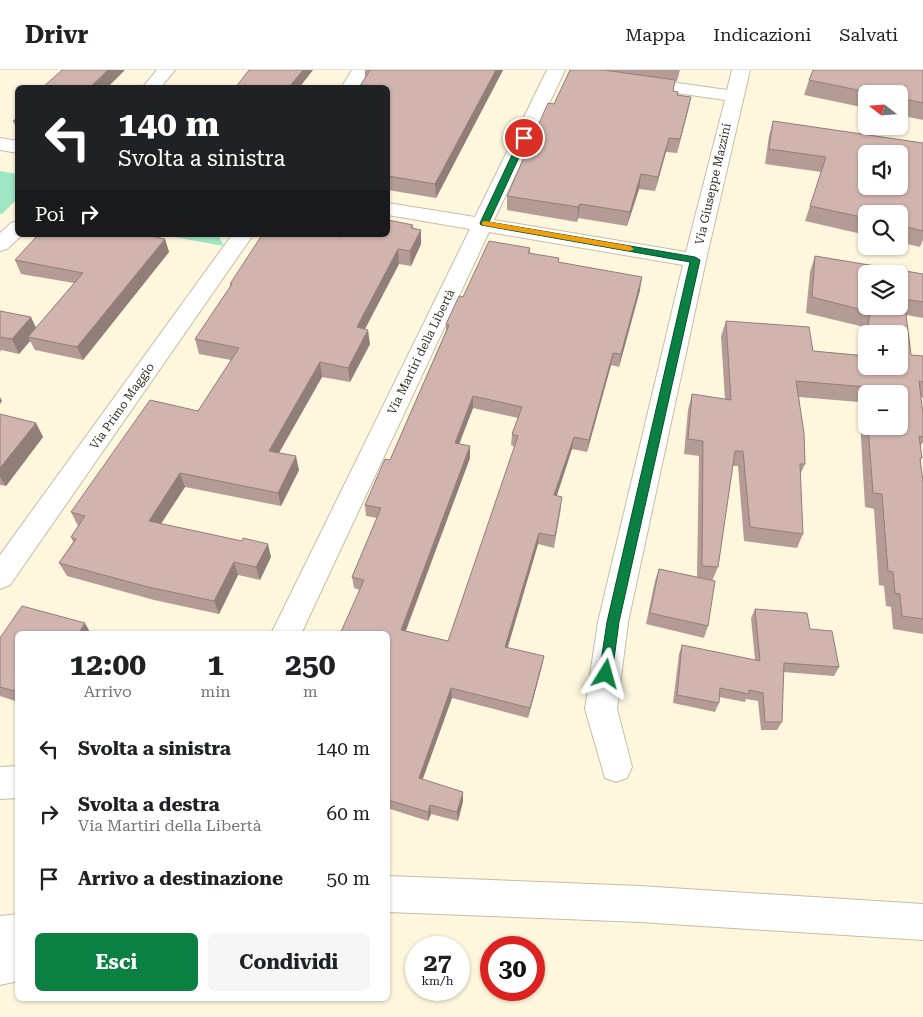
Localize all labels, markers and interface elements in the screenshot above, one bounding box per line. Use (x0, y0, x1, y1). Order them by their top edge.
text: Drivr (25, 21, 88, 49)
text: Mappa (625, 24, 685, 45)
text: Indicazioni (713, 24, 811, 45)
text: Salvati (839, 24, 898, 45)
north arrow (858, 85, 908, 135)
map controls (858, 85, 908, 435)
text: 140 m (118, 104, 219, 145)
icon: left (35, 105, 100, 170)
pin (503, 117, 545, 159)
street label: Via Giuseppe Mazzini (692, 122, 734, 246)
icon: arrive (510, 124, 538, 152)
button: sound (858, 145, 908, 195)
text: Svolta a sinistra (118, 146, 285, 171)
icon: right (75, 200, 103, 228)
text: Poi (35, 203, 65, 226)
button: search (858, 205, 908, 255)
button: layers (858, 265, 908, 315)
street label: Via Martiri della Libertà (385, 287, 458, 417)
button: + (858, 325, 908, 375)
street label: Via Primo Maggio (87, 360, 157, 452)
button: − (858, 385, 908, 435)
text: 12:00 (69, 647, 146, 682)
text: 1 (207, 647, 224, 682)
text: 250 (285, 647, 335, 682)
position arrow (579, 647, 631, 699)
text: Arrivo (84, 682, 132, 701)
text: min (201, 682, 231, 701)
text: m (303, 682, 318, 701)
icon: left (35, 735, 63, 763)
text: Svolta a sinistra (78, 737, 231, 760)
text: 140 m (316, 737, 370, 760)
text: Svolta a destra (78, 793, 220, 816)
icon: right (35, 800, 63, 828)
text: 60 m (327, 802, 370, 825)
text: Via Martiri della Libertà (78, 816, 261, 835)
icon: arrive (35, 865, 63, 893)
text: Arrivo a destinazione (78, 867, 283, 890)
text: 50 m (327, 867, 370, 890)
button: Esci (35, 933, 198, 991)
button: Condividi (208, 933, 370, 991)
speed limit sign: 30 (480, 936, 545, 1001)
text: 27 (423, 948, 452, 977)
text: km/h (421, 974, 454, 988)

